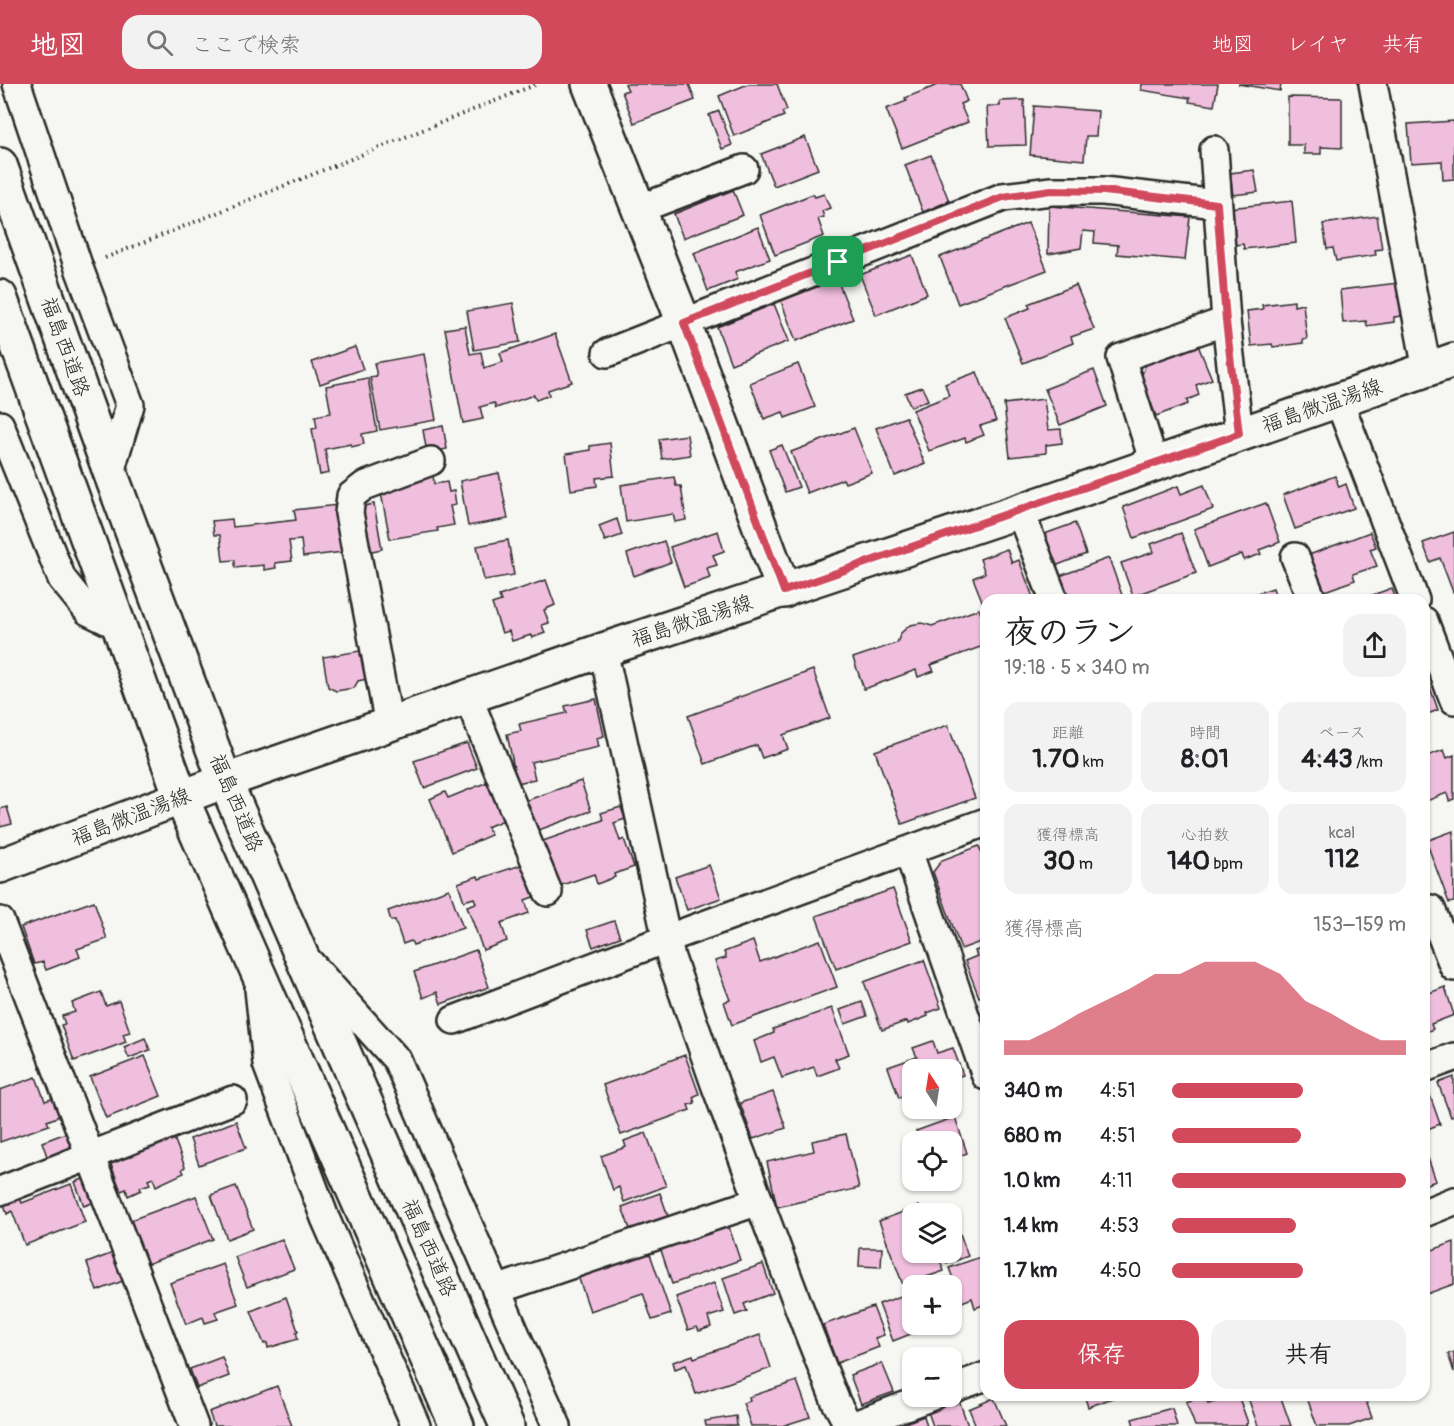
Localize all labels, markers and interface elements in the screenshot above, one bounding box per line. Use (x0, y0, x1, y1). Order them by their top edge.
search box (122, 15, 542, 69)
icon: search (143, 26, 176, 59)
text: 地図 (30, 28, 86, 63)
text: ここで検索 (191, 31, 301, 59)
text: 地図 (1212, 31, 1254, 58)
text: レイヤ (1287, 31, 1349, 58)
text: 共有 (1382, 31, 1424, 58)
pin (812, 236, 863, 287)
icon: arrive (821, 245, 854, 278)
street label: 福島西道路 (34, 293, 96, 401)
street label: 福島微温湯線 (1258, 373, 1386, 439)
street label: 福島微温湯線 (628, 589, 756, 653)
text: 夜のラン (1004, 612, 1136, 653)
button: share (1343, 614, 1406, 677)
text: 19:18 · 5 × 340 m (1004, 655, 1150, 680)
text: 距離 (1052, 723, 1084, 743)
text: 時間 (1189, 723, 1221, 743)
text: ペース (1318, 723, 1366, 743)
text: 1.70 (1032, 743, 1080, 775)
text: 8:01 (1181, 743, 1229, 775)
text: 4:43 (1301, 743, 1353, 775)
street label: 福島西道路 (203, 749, 269, 857)
text: km (1080, 752, 1104, 772)
text: /km (1353, 752, 1383, 772)
street label: 福島微温湯線 (67, 782, 195, 852)
text: kcal (1329, 823, 1355, 843)
text: 獲得標高 (1036, 825, 1100, 845)
text: 心拍数 (1181, 825, 1229, 845)
text: 112 (1325, 843, 1359, 875)
text: 30 (1043, 845, 1075, 877)
text: 140 (1167, 845, 1210, 877)
text: m (1075, 854, 1093, 874)
text: bpm (1210, 854, 1243, 874)
text: 153–159 m (1313, 912, 1406, 937)
text: 獲得標高 (1004, 916, 1084, 941)
north arrow (902, 1059, 962, 1119)
map controls (902, 1059, 962, 1407)
text: 340 m (1004, 1078, 1063, 1103)
text: 4:51 (1100, 1078, 1136, 1103)
text: 680 m (1004, 1123, 1061, 1148)
text: 4:51 (1100, 1123, 1136, 1148)
button: locate (902, 1131, 962, 1191)
text: 1.0 km (1004, 1168, 1060, 1193)
text: 4:11 (1100, 1168, 1133, 1193)
street label: 福島西道路 (395, 1195, 463, 1301)
button: layers (902, 1203, 962, 1263)
text: 1.4 km (1004, 1213, 1058, 1238)
text: 4:53 (1100, 1213, 1139, 1238)
text: 1.7 km (1004, 1258, 1057, 1283)
text: 4:50 (1100, 1258, 1141, 1283)
button: + (902, 1275, 962, 1335)
button: 保存 (1004, 1320, 1199, 1389)
button: 共有 (1211, 1320, 1406, 1389)
button: − (902, 1347, 962, 1407)

